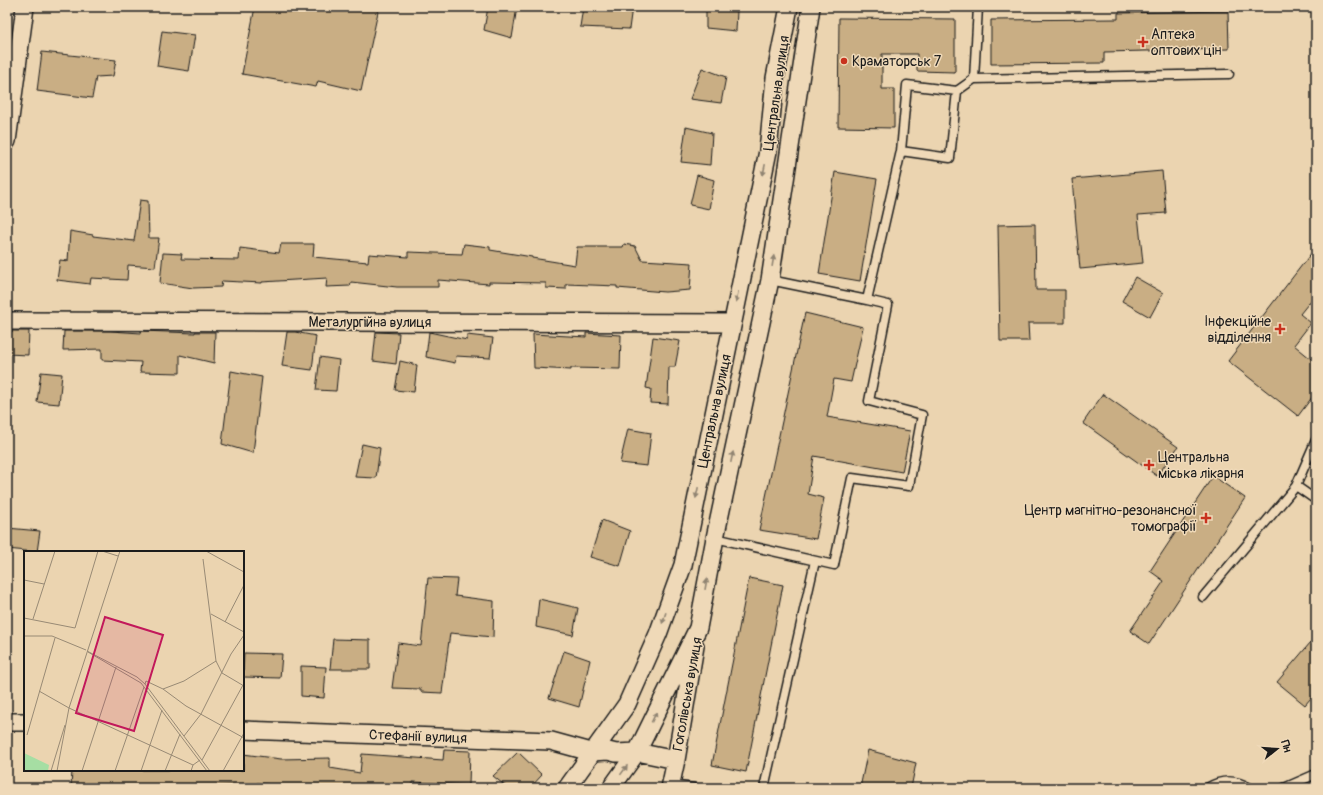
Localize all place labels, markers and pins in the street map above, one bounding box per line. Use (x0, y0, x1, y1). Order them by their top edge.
place label: Аптека оптових цін (1151, 26, 1222, 59)
marker: Аптека оптових цін (1138, 37, 1148, 47)
place label: Краматорськ 7 (852, 53, 942, 70)
marker: Краматорськ 7 (839, 56, 849, 66)
place label: Інфекційне відділення (1204, 313, 1271, 346)
marker: Інфекційне відділення (1274, 323, 1286, 335)
place label: Центральна міська лікарня (1158, 449, 1244, 482)
marker: Центральна міська лікарня (1143, 459, 1155, 471)
place label: Центр магнітно-резонансної томографії (1024, 502, 1197, 535)
marker: Центр магнітно-резонансної томографії (1200, 512, 1212, 524)

